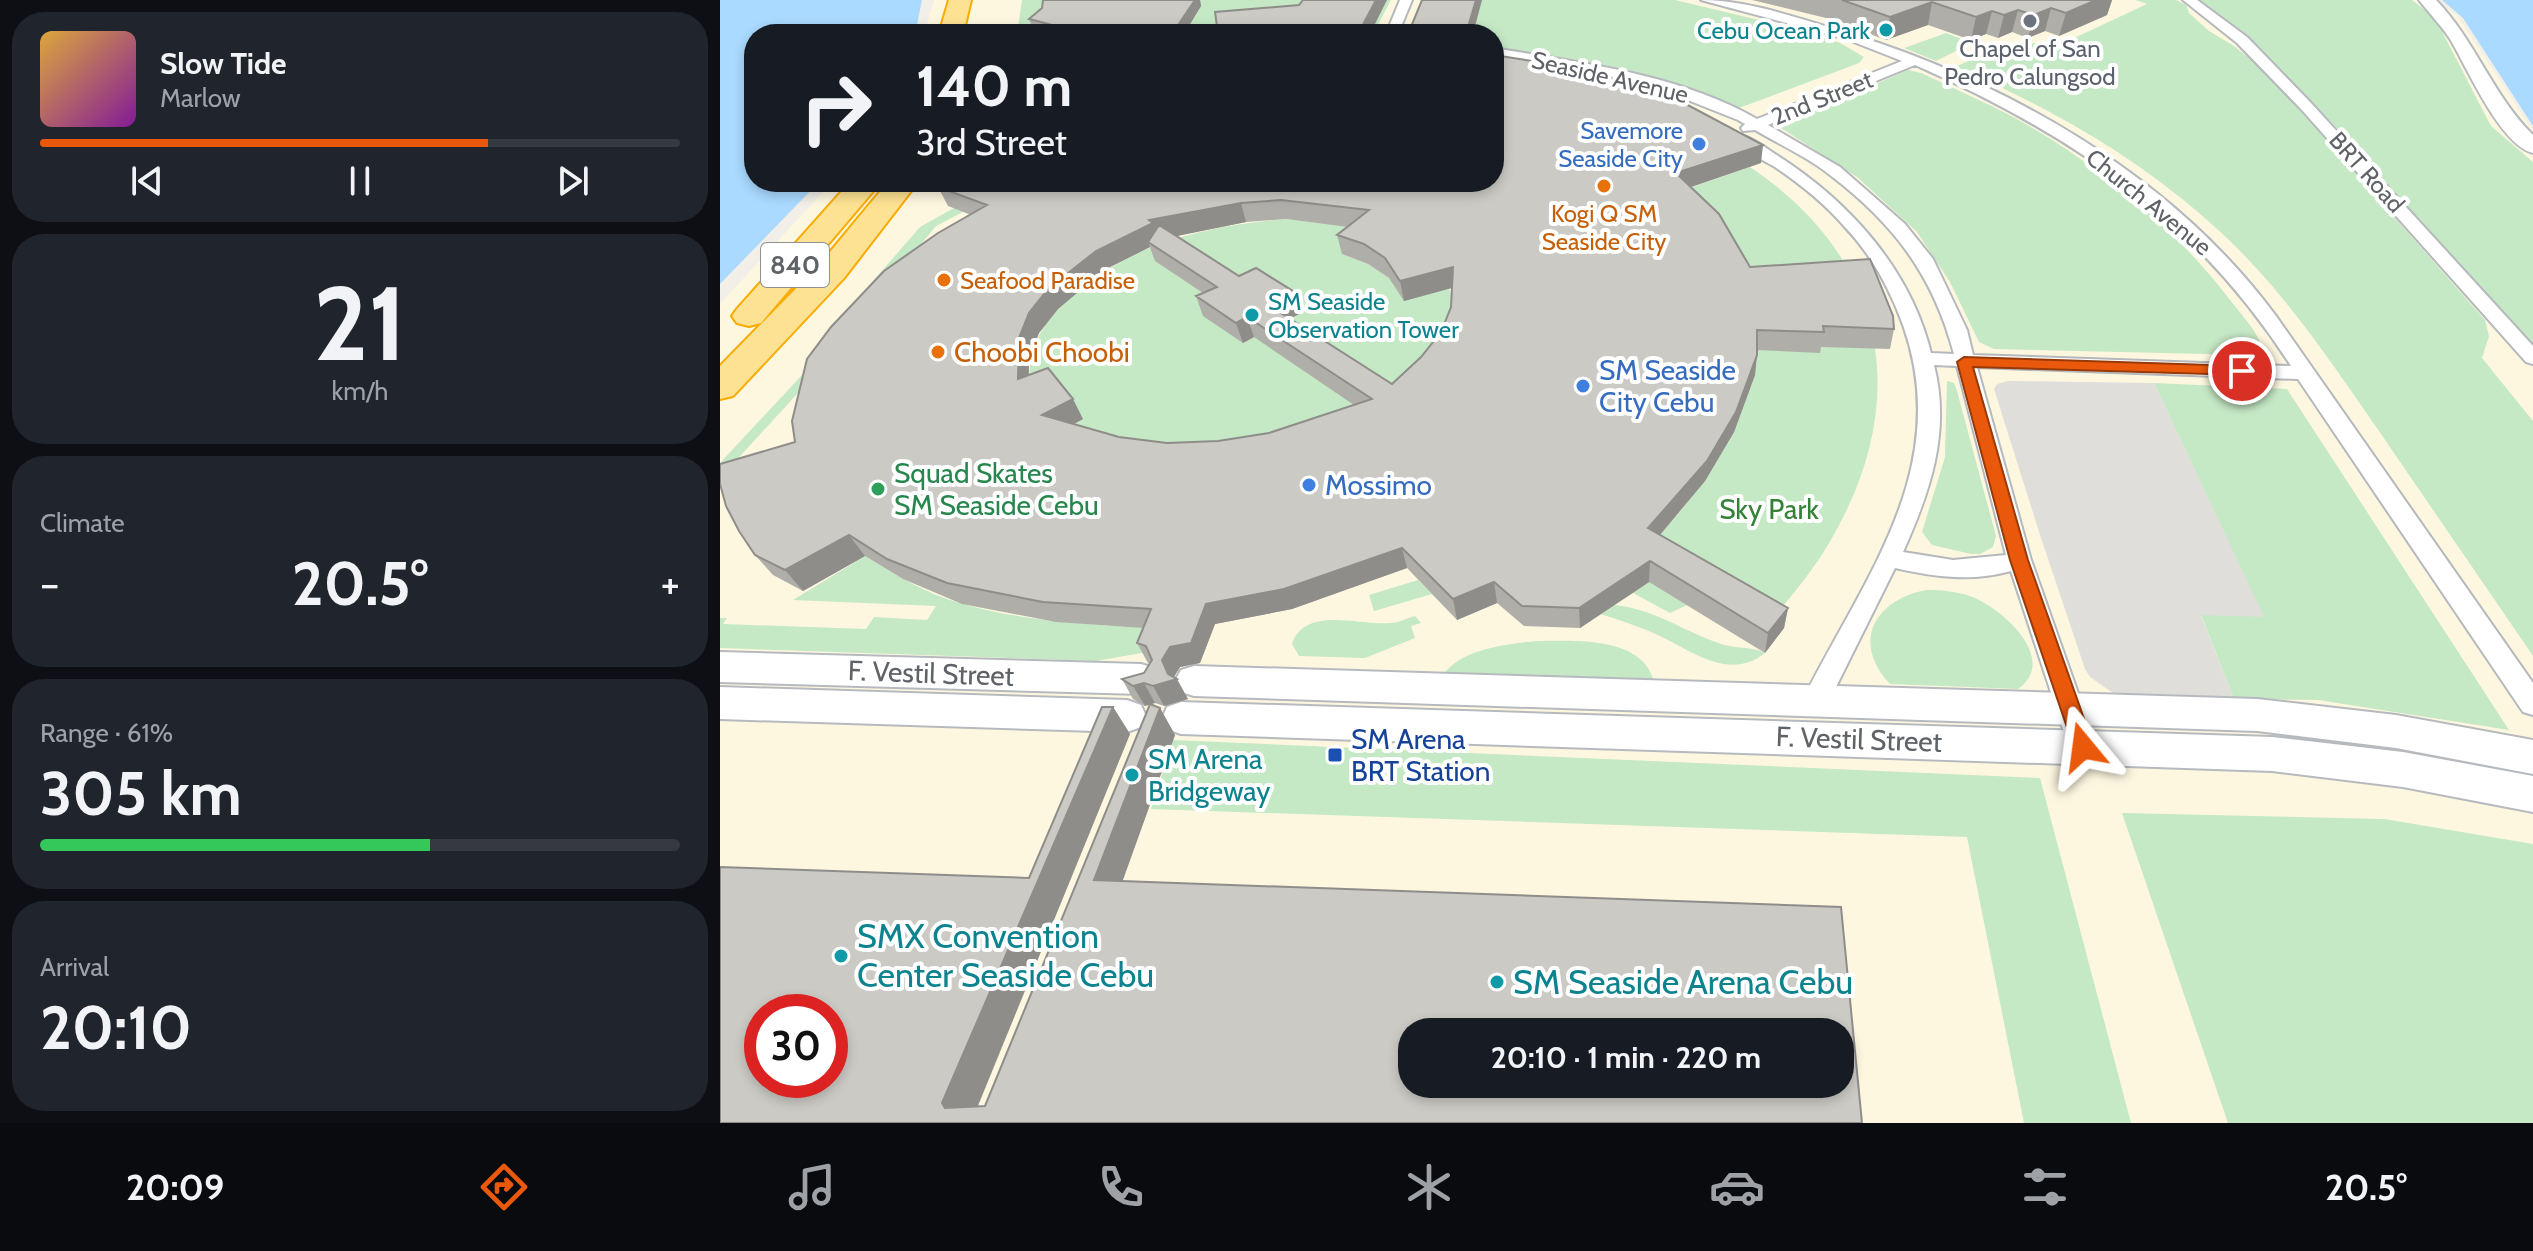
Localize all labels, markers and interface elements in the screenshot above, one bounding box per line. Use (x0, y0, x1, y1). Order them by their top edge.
marker: Chapel of San Pedro Calungsod (2021, 12, 2039, 30)
place label: Cebu Ocean Park (1697, 16, 1870, 45)
marker: Cebu Ocean Park (1877, 21, 1895, 39)
place label: Chapel of San Pedro Calungsod (1944, 34, 2116, 91)
text: Slow Tide (160, 45, 287, 82)
street label: Seaside Avenue (1529, 45, 1691, 109)
text: 140 m (916, 52, 1072, 120)
icon: right (784, 56, 888, 160)
street label: 2nd Street (1767, 65, 1877, 131)
text: Marlow (160, 82, 241, 114)
place label: Savemore Seaside City (1558, 116, 1683, 173)
text: 3rd Street (916, 120, 1067, 164)
street label: BRT Road (2323, 126, 2411, 218)
marker: Savemore Seaside City (1690, 135, 1708, 153)
street label: Church Avenue (2080, 143, 2218, 261)
icon: previous (125, 159, 169, 203)
icon: pause (338, 159, 382, 203)
icon: next (551, 159, 595, 203)
marker: Kogi Q SM Seaside City (1595, 177, 1613, 195)
place label: Kogi Q SM Seaside City (1542, 199, 1666, 256)
road number: 840 (761, 243, 829, 287)
text: 21 (313, 260, 407, 386)
place label: Seafood Paradise (960, 266, 1135, 295)
marker: Seafood Paradise (935, 271, 953, 289)
place label: SM Seaside Observation Tower (1268, 287, 1459, 344)
marker: SM Seaside Observation Tower (1243, 306, 1261, 324)
place label: Choobi Choobi (954, 335, 1130, 369)
pin (2208, 337, 2276, 405)
marker: Choobi Choobi (929, 343, 947, 361)
icon: arrive (2220, 349, 2264, 393)
place label: SM Seaside City Cebu (1599, 353, 1736, 419)
text: km/h (332, 375, 388, 407)
marker: SM Seaside City Cebu (1574, 377, 1592, 395)
place label: Squad Skates SM Seaside Cebu (894, 456, 1099, 522)
place label: Mossimo (1325, 468, 1432, 502)
marker: Mossimo (1300, 476, 1318, 494)
marker: Squad Skates SM Seaside Cebu (869, 480, 887, 498)
park label: Sky Park (1719, 492, 1819, 526)
text: Climate (40, 507, 125, 539)
text: 20.5° (292, 547, 428, 620)
text: − (40, 557, 59, 610)
text: + (661, 557, 680, 610)
street label: F. Vestil Street (847, 653, 1015, 693)
position arrow (2041, 705, 2125, 789)
text: Range · 61% (40, 717, 173, 749)
street label: F. Vestil Street (1775, 719, 1943, 759)
place label: SM Arena BRT Station (1351, 722, 1490, 788)
place label: SM Arena Bridgeway (1148, 742, 1270, 808)
marker: SM Arena BRT Station (1326, 746, 1344, 764)
text: 305 km (40, 757, 242, 830)
marker: SM Arena Bridgeway (1123, 766, 1141, 784)
place label: SMX Convention Center Seaside Cebu (857, 915, 1154, 996)
marker: SMX Convention Center Seaside Cebu (832, 947, 850, 965)
text: Arrival (40, 951, 109, 983)
place label: SM Seaside Arena Cebu (1513, 961, 1853, 1003)
marker: SM Seaside Arena Cebu (1488, 973, 1506, 991)
text: 20:10 (40, 991, 192, 1064)
speed limit sign: 30 (744, 994, 848, 1098)
text: 20:10 · 1 min · 220 m (1491, 1039, 1761, 1076)
icon: directions (476, 1159, 532, 1215)
icon: music (784, 1159, 840, 1215)
icon: phone (1093, 1159, 1149, 1215)
icon: climate (1401, 1159, 1457, 1215)
icon: car (1709, 1159, 1765, 1215)
icon: filters (2017, 1159, 2073, 1215)
text: 20:09 (126, 1165, 224, 1209)
text: 20.5° (2325, 1165, 2407, 1209)

